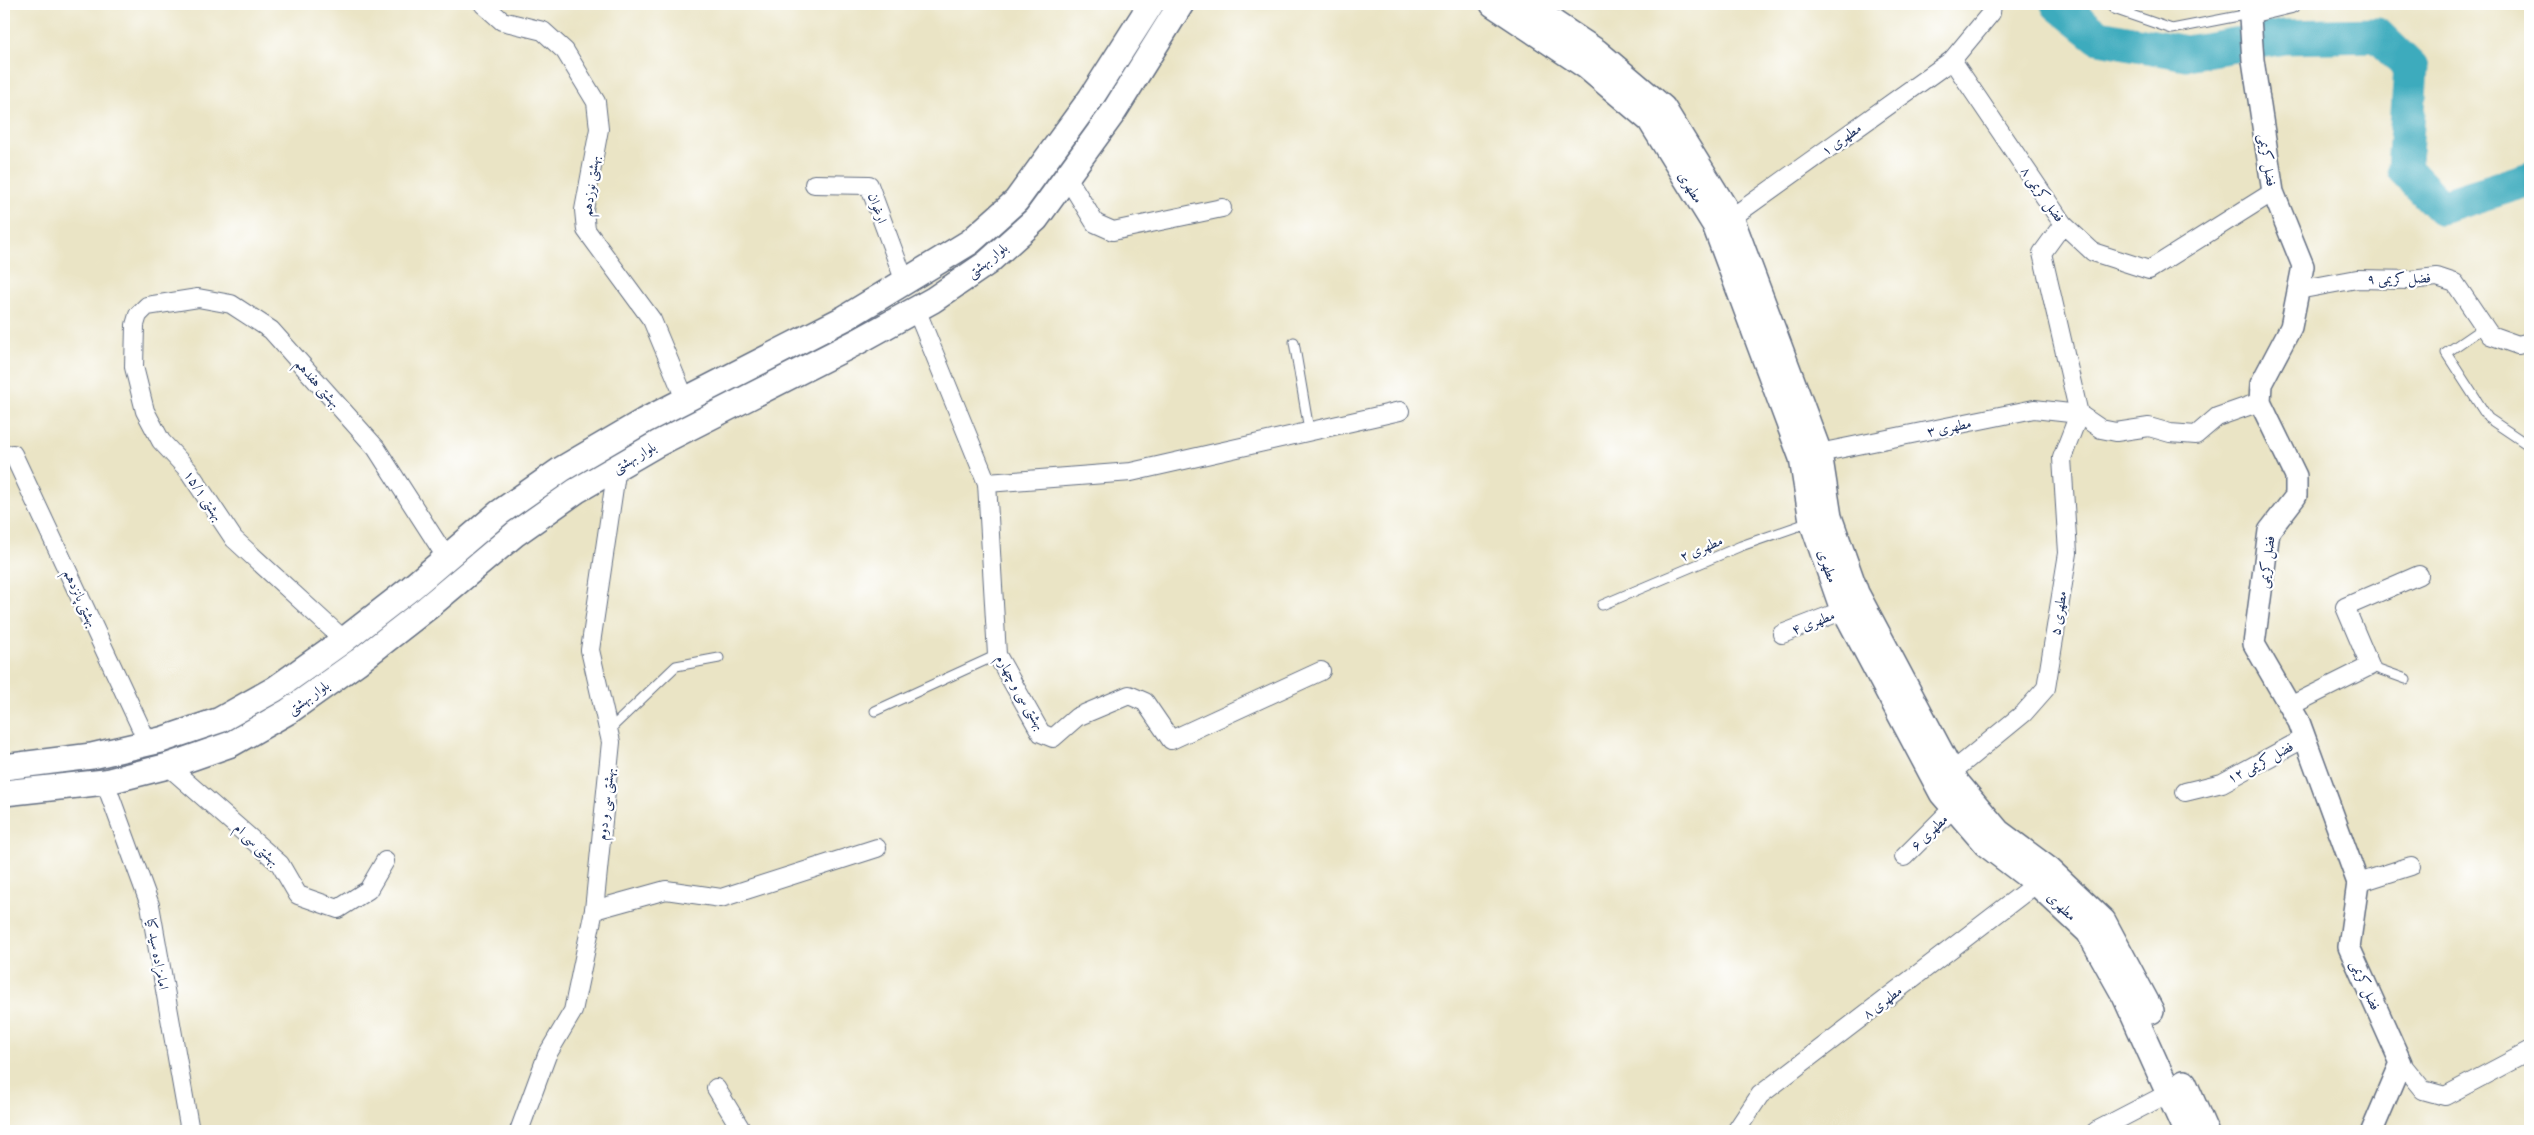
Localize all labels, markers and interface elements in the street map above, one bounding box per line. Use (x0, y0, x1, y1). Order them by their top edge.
street label: مطهری ۱ (1817, 119, 1865, 160)
street label: فضل کریمی (2253, 132, 2281, 188)
street label: بهشتی نوزدهم (577, 154, 608, 218)
street label: فضل کریمی ۸ (2016, 163, 2069, 227)
street label: مطهری (1673, 168, 1708, 207)
street label: ارغوان (863, 190, 892, 226)
street label: بلوار بهشتی (963, 238, 1012, 283)
street label: فضل کریمی ۹ (2367, 268, 2431, 290)
street label: بهشتی هفدهم (287, 355, 345, 415)
street label: مطهری ۳ (1925, 414, 1973, 441)
street label: بلوار بهشتی (609, 437, 660, 478)
street label: ۱۵/۱ بهشتی (180, 466, 228, 524)
street label: مطهری ۲ (1677, 531, 1726, 566)
street label: فضل کریمی (2253, 534, 2281, 590)
street label: مطهری (1813, 547, 1842, 585)
street label: بهشتی پانزدهم (55, 566, 102, 632)
street label: مطهری ۵ (2046, 589, 2071, 637)
street label: مطهری ۴ (1789, 606, 1838, 639)
street label: بهشتی سی و چهارم (989, 651, 1050, 735)
street label: بلوار بهشتی (283, 676, 334, 719)
street label: فضل کریمی ۱۲ (2224, 737, 2297, 789)
street label: بهشتی سی و دوم (592, 767, 622, 842)
street label: مطهری ۶ (1907, 810, 1952, 855)
street label: بهشتی سی ام (228, 818, 283, 872)
street label: مطهری (2043, 888, 2081, 925)
street label: امامزاده سید کیا (142, 917, 173, 991)
street label: فضل کریمی (2345, 957, 2385, 1014)
street label: مطهری ۸ (1859, 981, 1906, 1024)

